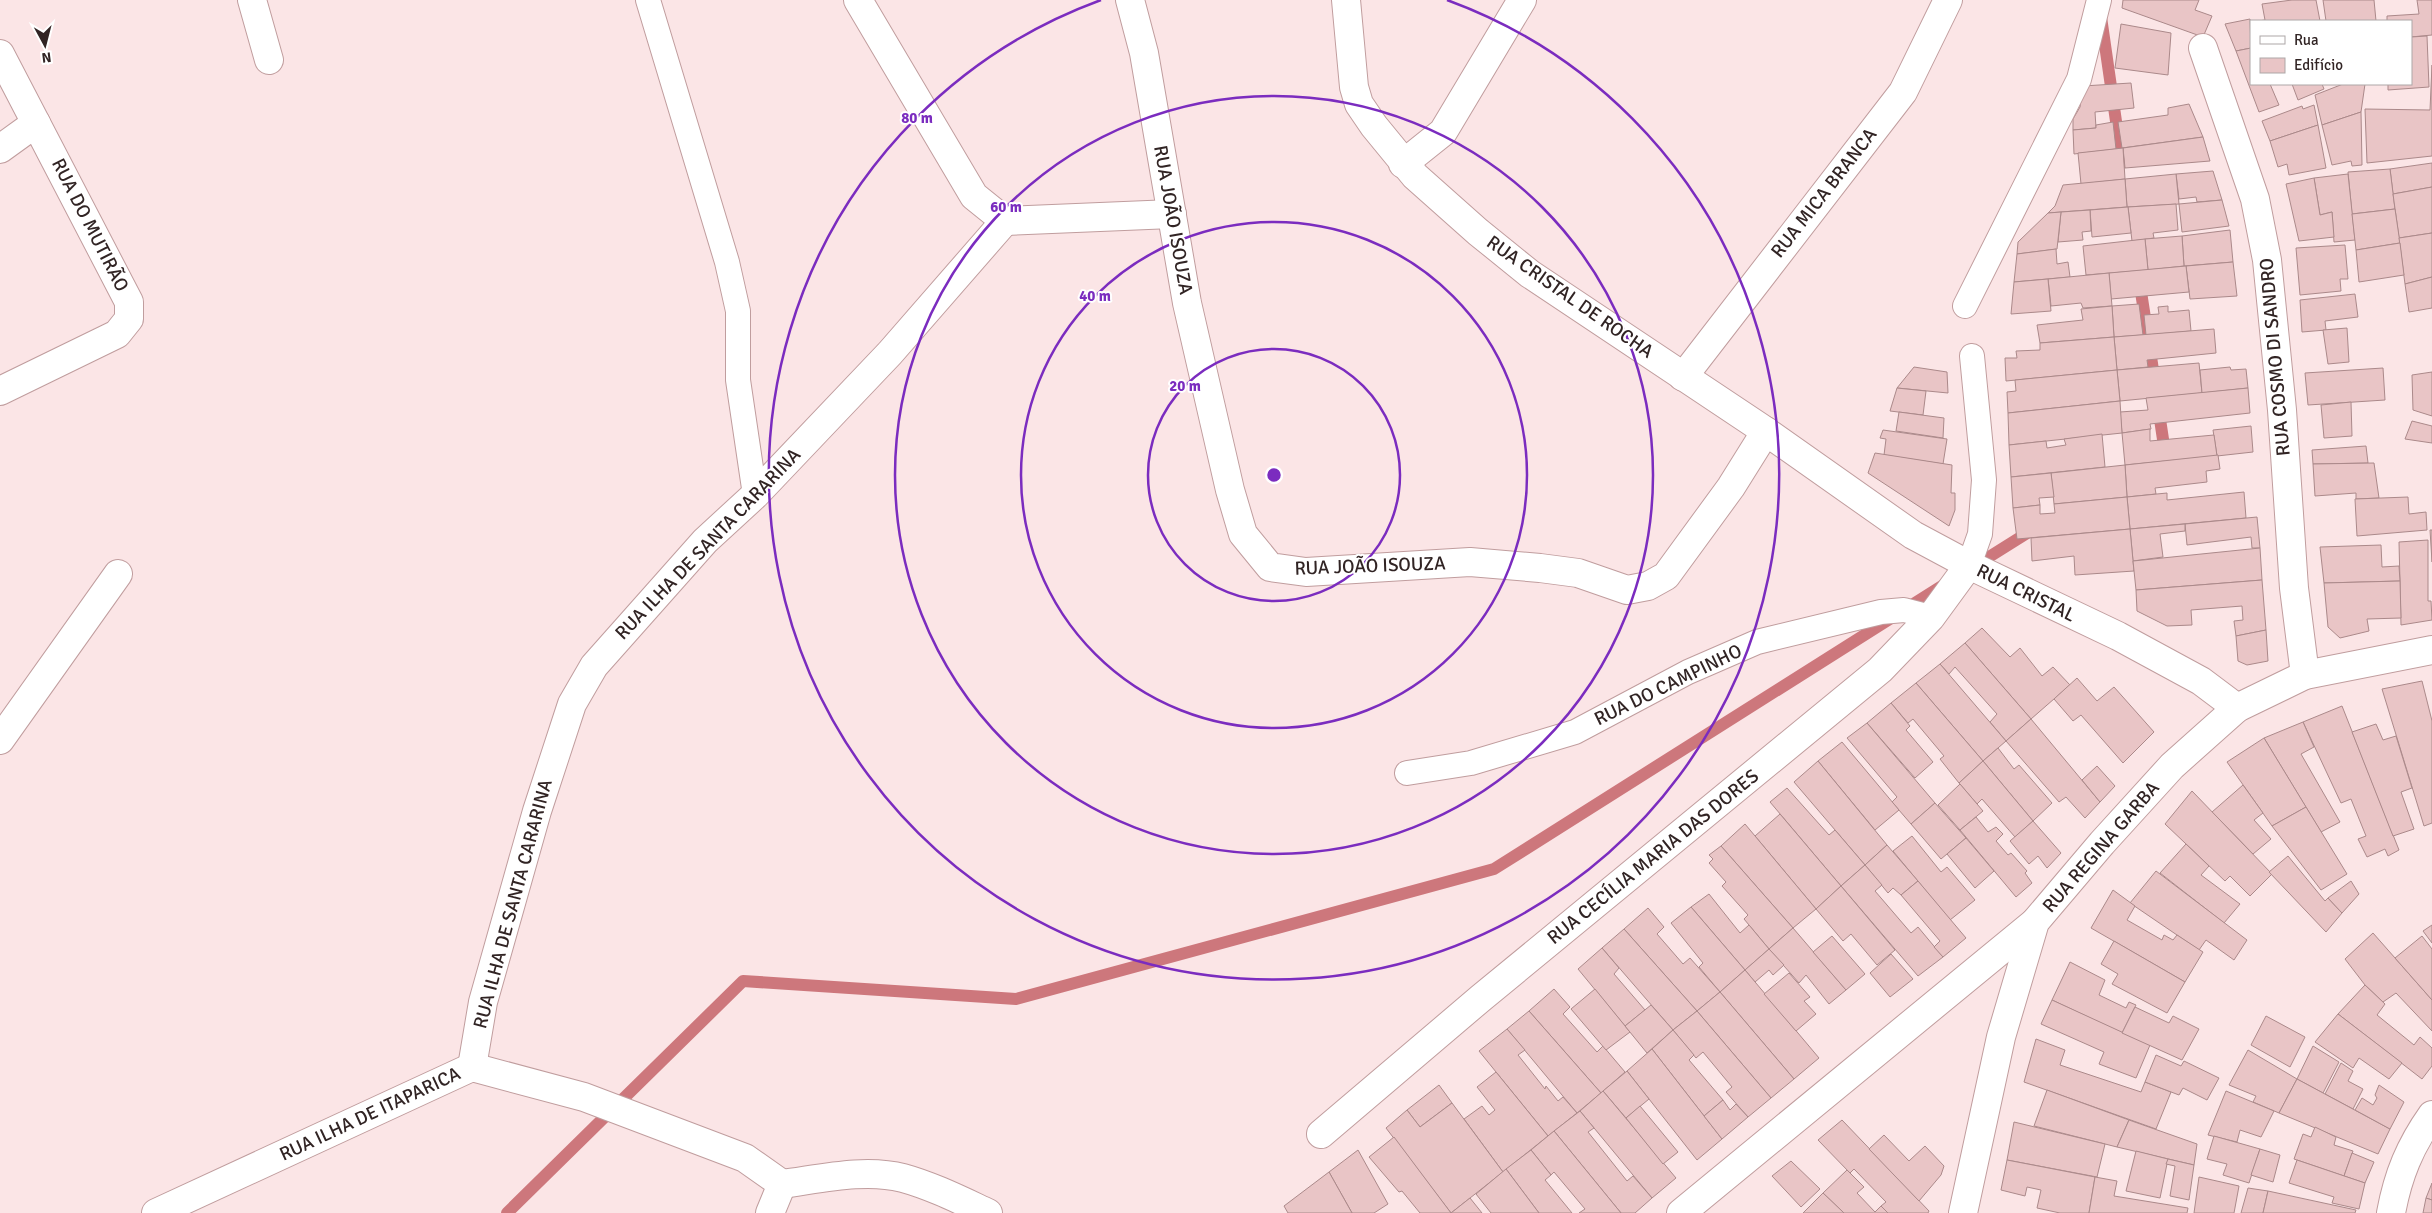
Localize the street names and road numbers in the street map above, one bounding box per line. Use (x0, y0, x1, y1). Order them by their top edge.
street label: RUA MICA BRANCA (1766, 123, 1882, 263)
street label: RUA JOÃO ISOUZA (1148, 143, 1198, 297)
street label: RUA DO MUTIRÃO (46, 154, 134, 296)
street label: RUA CRISTAL DE ROCHA (1482, 230, 1658, 364)
street label: RUA COSMO DI SANDRO (2254, 257, 2296, 457)
street label: RUA ILHA DE SANTA CARARINA (610, 443, 806, 645)
street label: RUA JOÃO ISOUZA (1294, 551, 1446, 581)
street label: RUA CRISTAL (1973, 559, 2080, 627)
street label: RUA DO CAMPINHO (1590, 639, 1746, 731)
street label: RUA CECÍLIA MARIA DAS DORES (1542, 764, 1764, 950)
street label: RUA ILHA DE SANTA CARARINA (468, 776, 558, 1031)
street label: RUA REGINA GARBA (2037, 776, 2165, 918)
street label: RUA ILHA DE ITAPARICA (276, 1061, 465, 1167)

